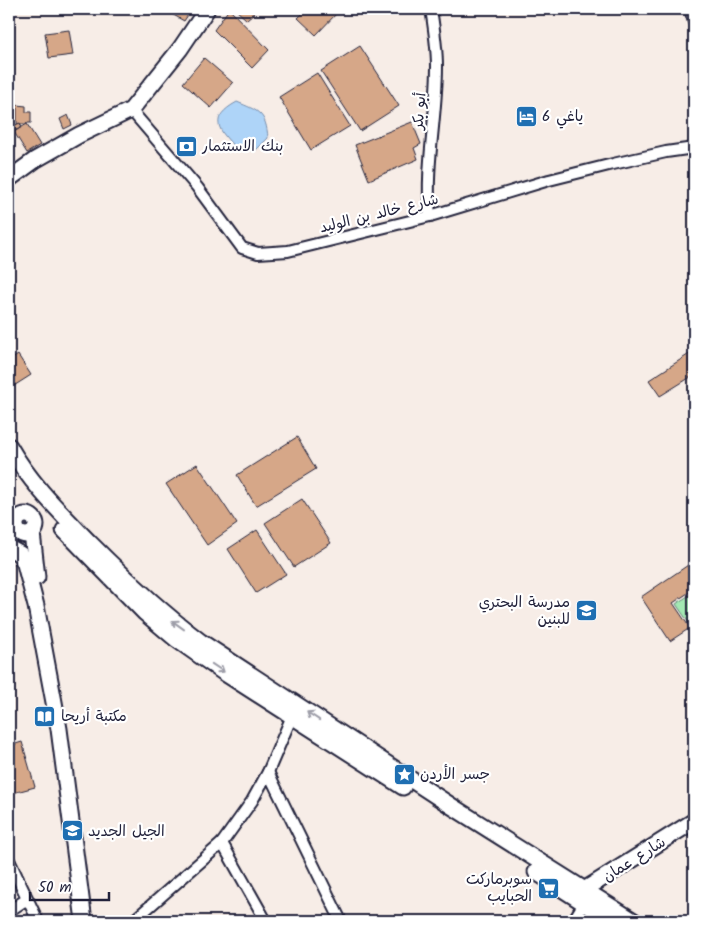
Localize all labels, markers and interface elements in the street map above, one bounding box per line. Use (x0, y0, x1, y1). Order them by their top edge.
street label: أبو بكر (406, 91, 434, 133)
hotel icon: ياغي 6 (514, 104, 538, 128)
place label: ياغي 6 (542, 105, 583, 129)
bank icon: بنك الاستثمار (174, 134, 198, 158)
place label: بنك الاستثمار (201, 135, 283, 159)
street label: شارع خالد بن الوليد (317, 188, 441, 240)
place label: مدرسة البحتري للبنين (479, 591, 570, 632)
school or university icon: مدرسة البحتري للبنين (574, 599, 598, 623)
one-way arrow (171, 620, 185, 630)
one-way arrow (211, 663, 225, 673)
library icon: مكتبة أريحا (33, 704, 57, 728)
place label: مكتبة أريحا (61, 705, 127, 729)
one-way arrow (306, 711, 320, 721)
place icon: جسر الأردن (392, 762, 416, 786)
place label: جسر الأردن (420, 763, 490, 787)
school or university icon: الجيل الجديد (60, 819, 84, 843)
place label: الجيل الجديد (88, 820, 165, 844)
street label: شارع عمان (598, 831, 671, 889)
place label: سوبرماركت الحبايب (466, 868, 532, 909)
scale bar (30, 870, 109, 902)
text: 50 m (38, 876, 72, 900)
supermarket icon: سوبرماركت الحبايب (536, 876, 560, 900)

